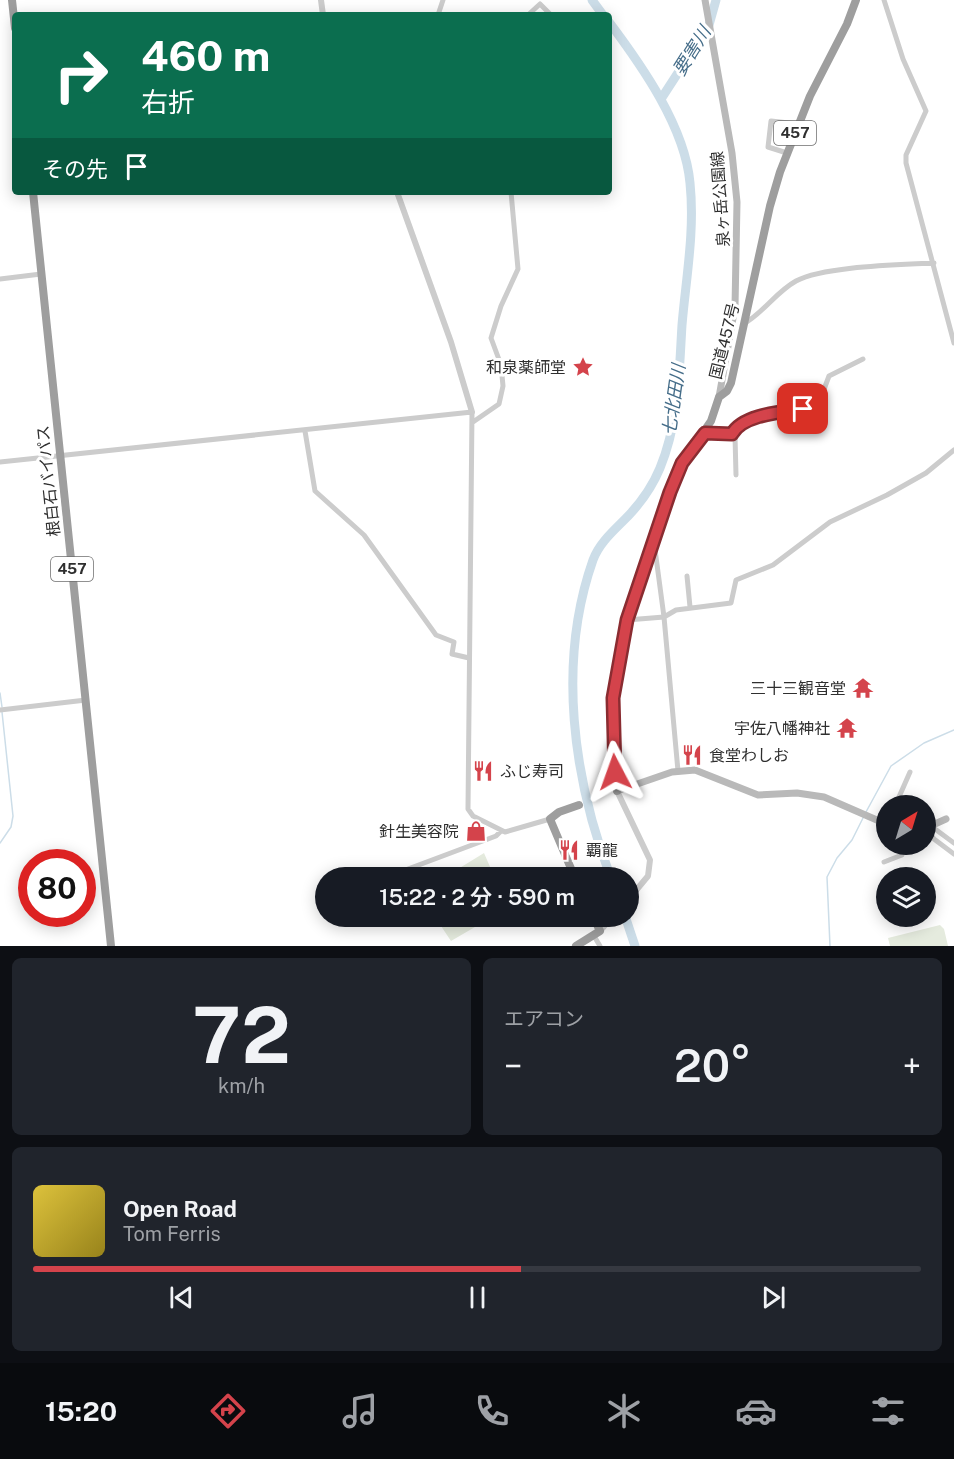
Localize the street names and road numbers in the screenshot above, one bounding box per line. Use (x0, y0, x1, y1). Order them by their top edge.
road number: 457 (774, 121, 816, 145)
street label: 泉ヶ岳公園線 (708, 150, 733, 248)
street label: 国道457号 (706, 301, 743, 381)
street label: 根白石バイパス (33, 424, 64, 537)
road number: 457 (51, 557, 93, 581)

